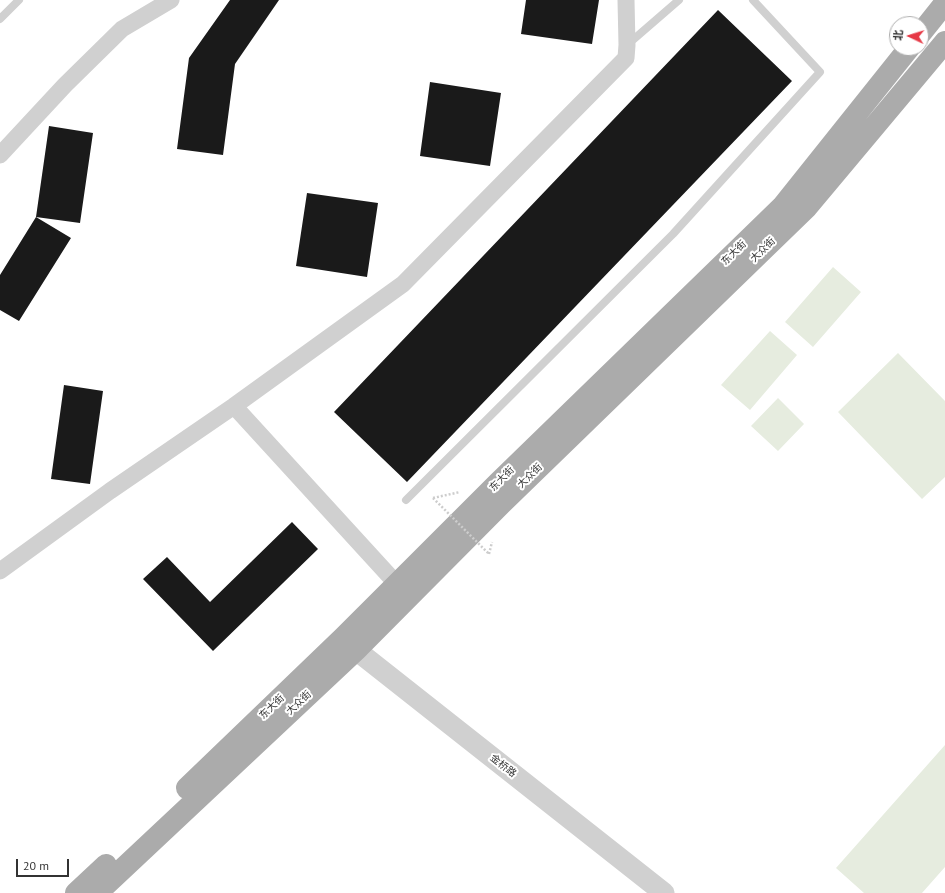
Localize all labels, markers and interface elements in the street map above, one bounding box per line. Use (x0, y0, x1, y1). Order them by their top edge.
north arrow (889, 16, 929, 56)
text: 北 (891, 29, 905, 41)
street label: 大众街 (748, 235, 778, 265)
street label: 东大街 (719, 238, 749, 268)
street label: 大众街 (515, 461, 545, 491)
street label: 东大街 (487, 464, 517, 494)
street label: 大众街 (284, 688, 314, 718)
street label: 东大街 (257, 692, 287, 722)
street label: 金桥路 (487, 752, 519, 780)
scale bar (18, 851, 71, 877)
text: 20 m (23, 858, 49, 873)

